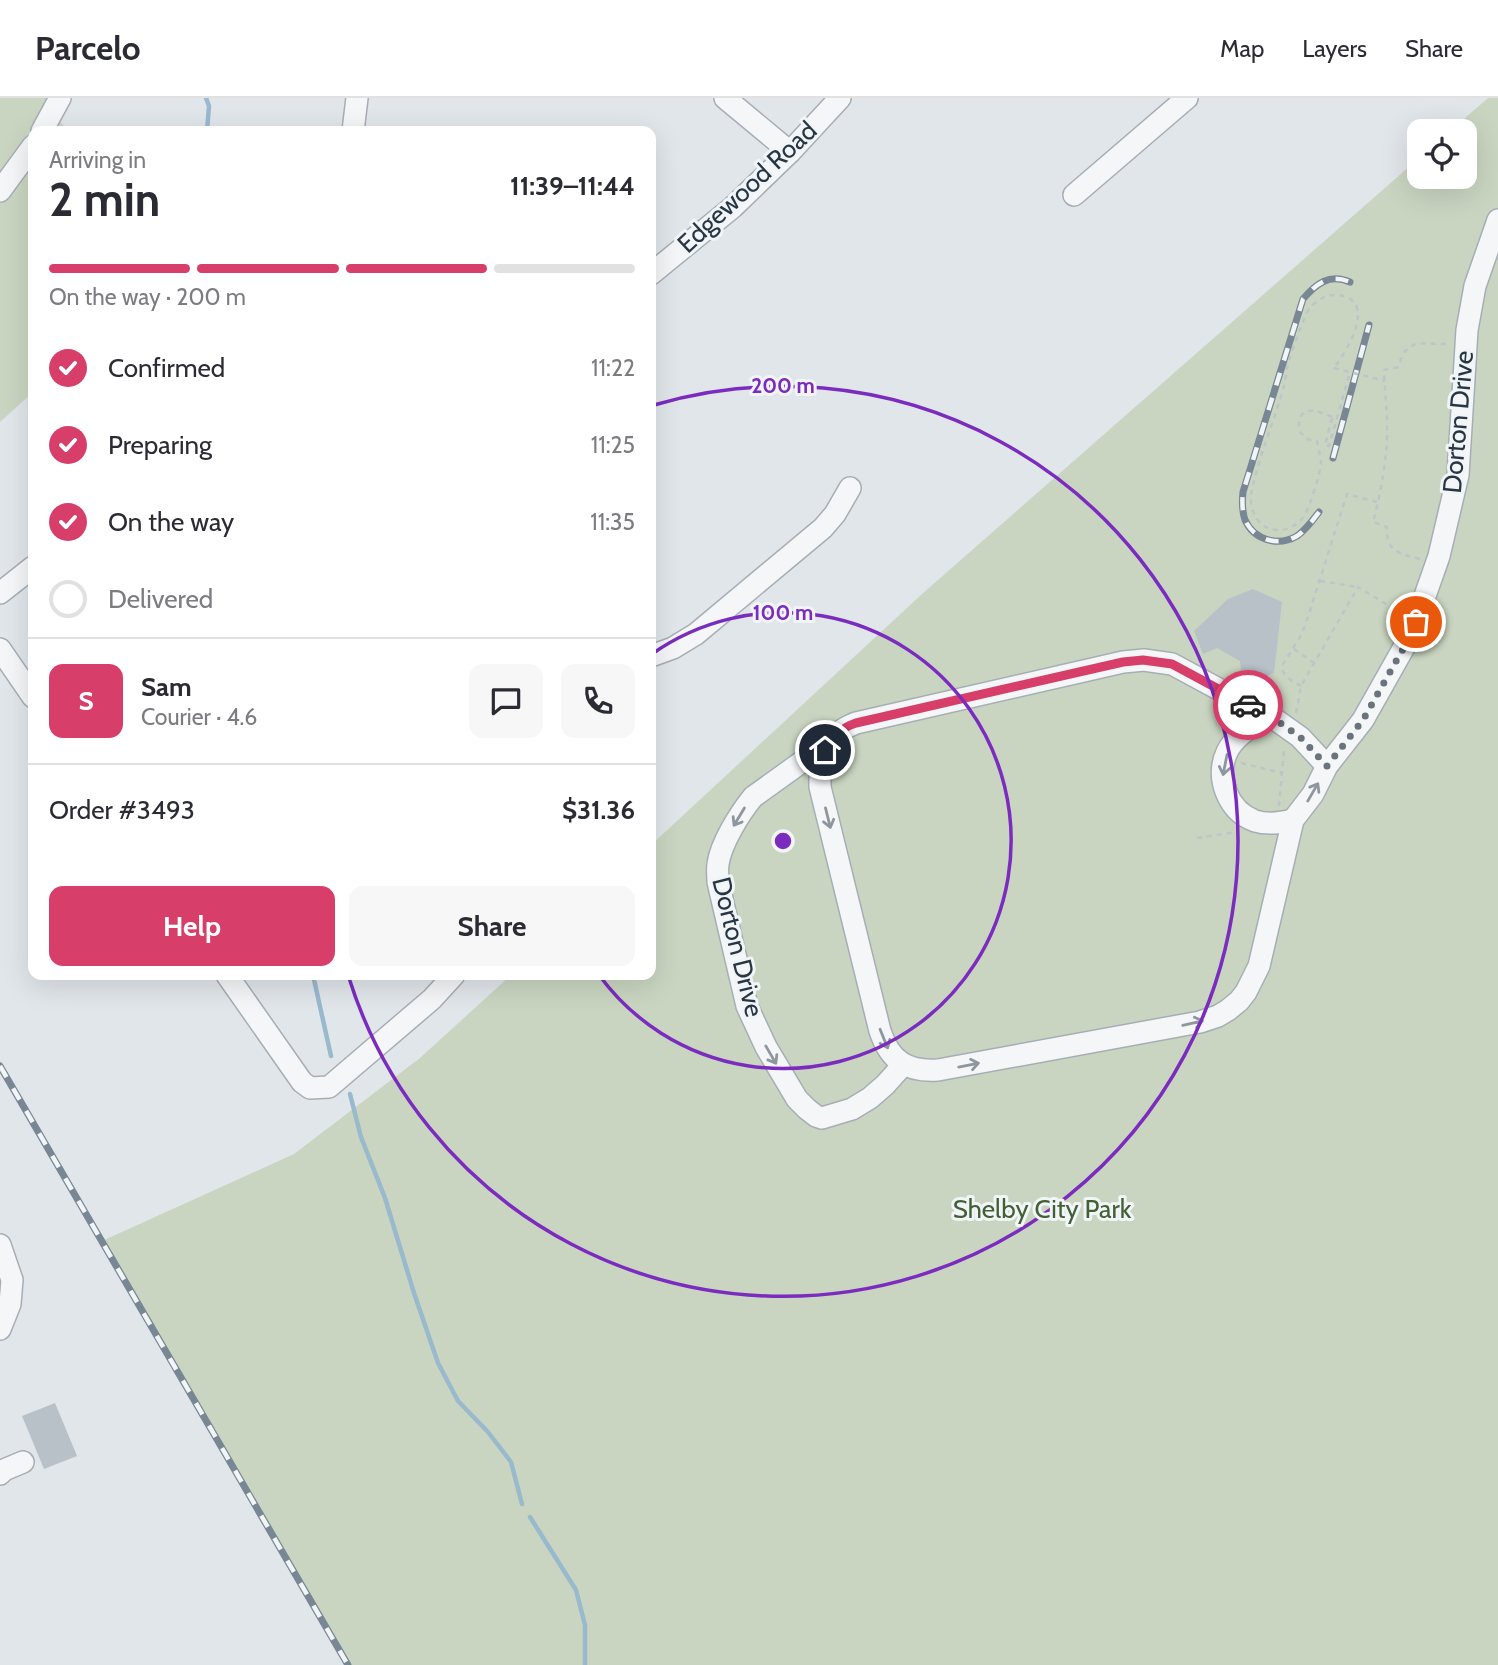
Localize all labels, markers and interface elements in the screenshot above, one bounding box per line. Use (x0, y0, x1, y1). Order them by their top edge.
text: Parcelo (35, 28, 140, 68)
text: Map (1220, 34, 1264, 63)
text: Layers (1302, 34, 1367, 63)
text: Share (1405, 34, 1463, 63)
street label: Edgewood Road (671, 114, 823, 260)
map controls (1407, 119, 1477, 189)
button: locate (1407, 119, 1477, 189)
text: Arriving in (49, 146, 146, 174)
text: 11:39–11:44 (510, 170, 635, 202)
text: 2 min (49, 172, 160, 228)
text: On the way · 200 m (49, 283, 246, 311)
icon: check (49, 349, 87, 387)
street label: Dorton Drive (1436, 349, 1480, 495)
text: Confirmed (108, 352, 225, 384)
text: 11:22 (591, 354, 635, 382)
text: 200 m (751, 373, 815, 398)
icon: check (49, 426, 87, 464)
text: Preparing (108, 429, 212, 461)
text: 11:25 (591, 431, 635, 459)
icon: check (49, 503, 87, 541)
text: On the way (108, 506, 234, 538)
text: 11:35 (590, 508, 635, 536)
text: Delivered (108, 583, 213, 615)
pin (1386, 592, 1446, 652)
text: 100 m (753, 600, 813, 625)
icon: bag (1397, 603, 1435, 641)
button: chat (469, 664, 543, 738)
button: phone (561, 664, 635, 738)
courier (1213, 670, 1283, 740)
text: Sam (141, 671, 192, 703)
text: S (78, 685, 94, 717)
icon: car (1229, 686, 1267, 724)
text: Courier · 4.6 (141, 703, 257, 731)
pin (795, 720, 855, 780)
icon: home (806, 731, 844, 769)
one-way arrow (1217, 753, 1230, 775)
one-way arrow (1307, 782, 1320, 803)
text: Order #3493 (49, 794, 195, 826)
text: $31.36 (562, 794, 635, 826)
one-way arrow (732, 806, 746, 826)
one-way arrow (822, 806, 835, 829)
centre of rings (771, 829, 795, 853)
street label: Dorton Drive (705, 874, 771, 1020)
button: Help (49, 886, 335, 966)
button: Share (349, 886, 635, 966)
one-way arrow (1181, 1016, 1204, 1029)
one-way arrow (878, 1027, 891, 1049)
one-way arrow (764, 1045, 778, 1065)
one-way arrow (957, 1057, 980, 1071)
park label: Shelby City Park (953, 1193, 1132, 1225)

